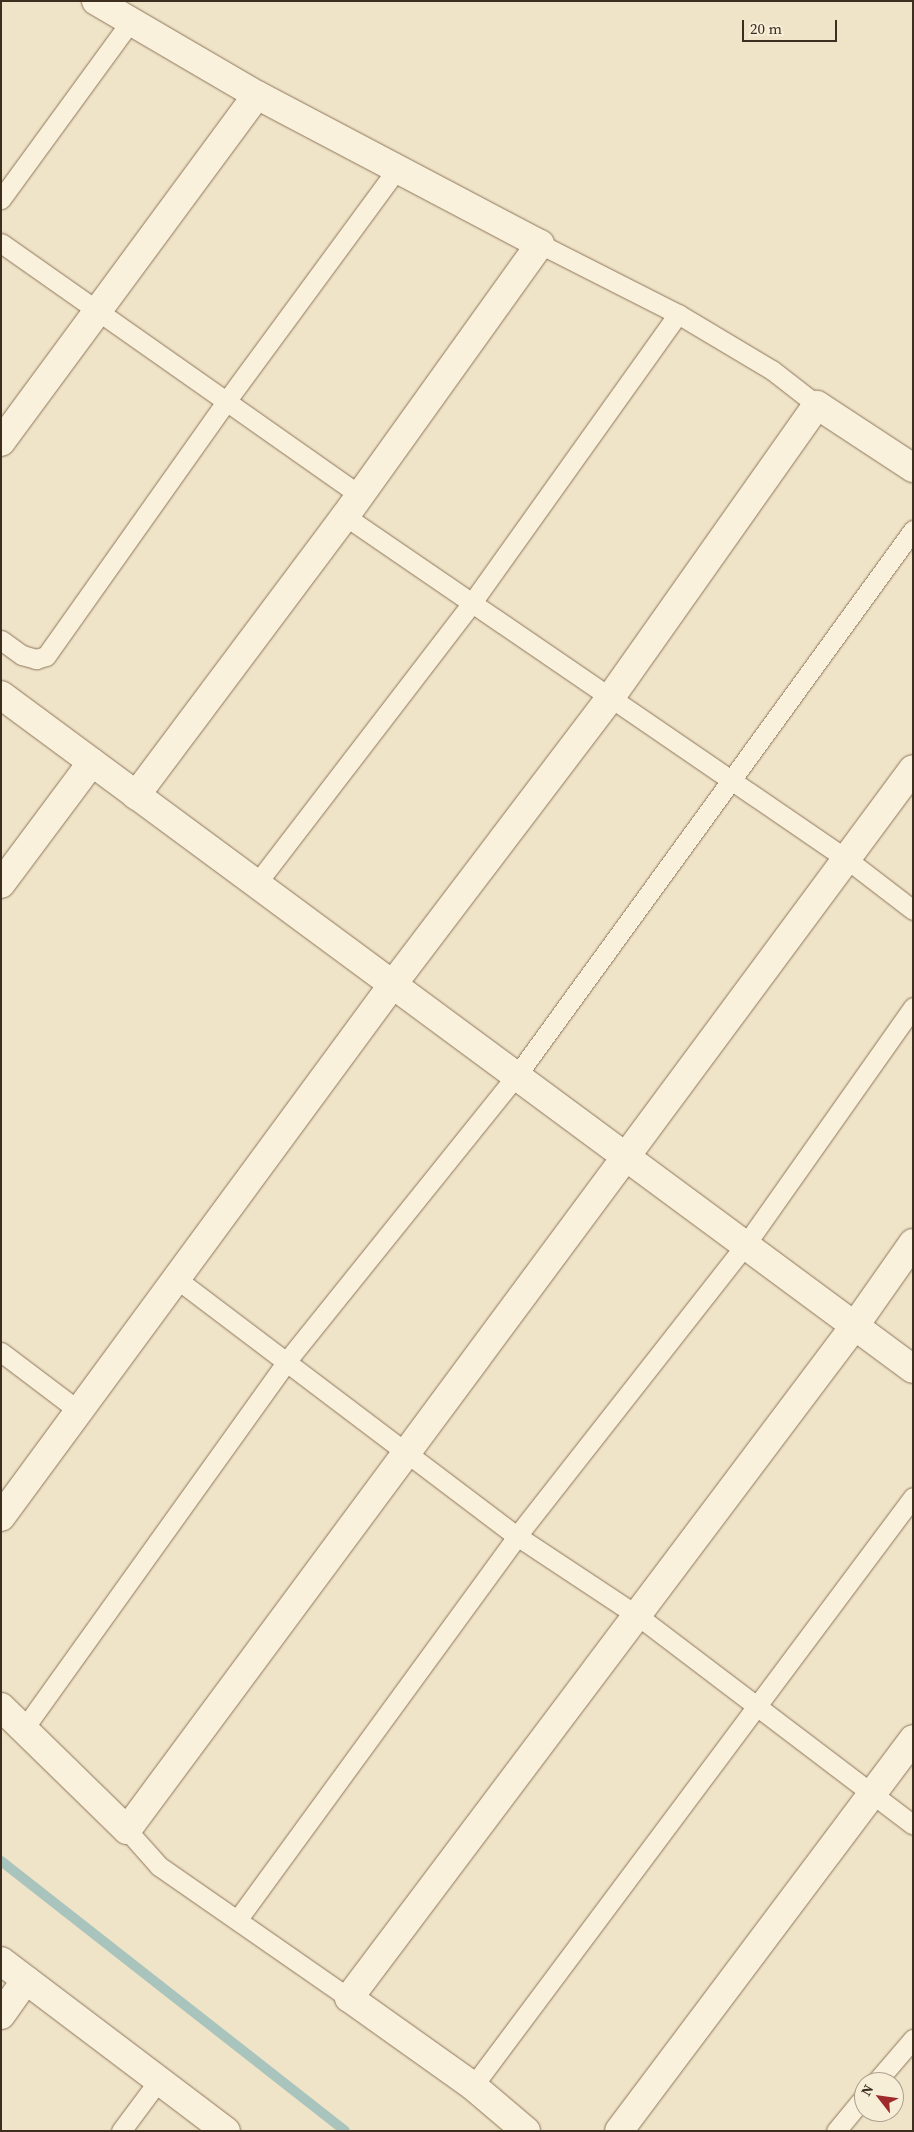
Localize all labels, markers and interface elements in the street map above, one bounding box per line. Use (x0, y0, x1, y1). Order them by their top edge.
scale bar (744, 10, 839, 42)
text: 20 m (750, 18, 782, 39)
north arrow (854, 2072, 904, 2122)
text: N (856, 2081, 878, 2099)

